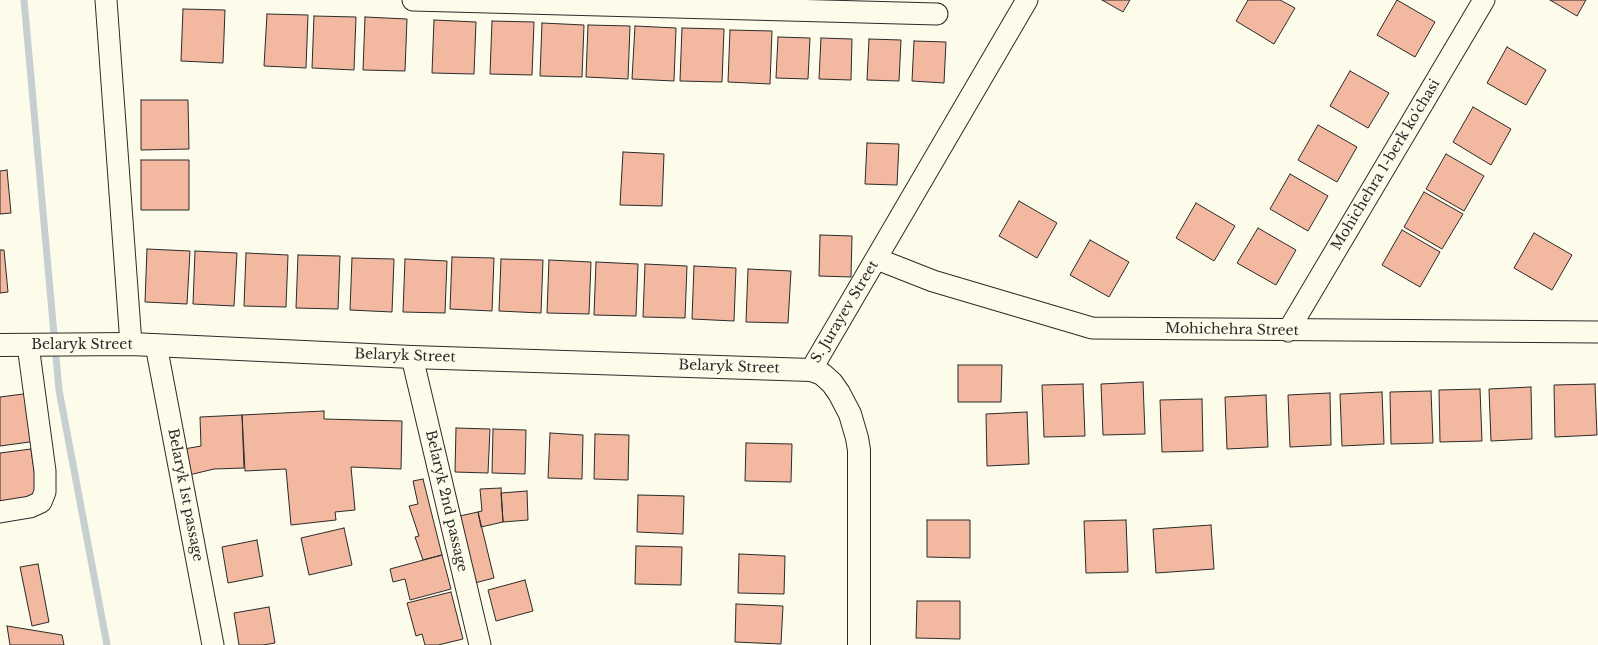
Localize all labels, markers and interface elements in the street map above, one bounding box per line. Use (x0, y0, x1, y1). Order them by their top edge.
street label: Mohichehra 1-berk ko'chasi (1328, 76, 1444, 254)
street label: S. Jurayev Street (808, 258, 882, 366)
street label: Mohichehra Street (1165, 320, 1299, 340)
street label: Belaryk Street (31, 337, 133, 353)
street label: Belaryk Street (354, 346, 456, 366)
street label: Belaryk Street (678, 357, 780, 377)
street label: Belaryk 1st passage (164, 427, 206, 563)
street label: Belaryk 2nd passage (422, 428, 470, 574)

